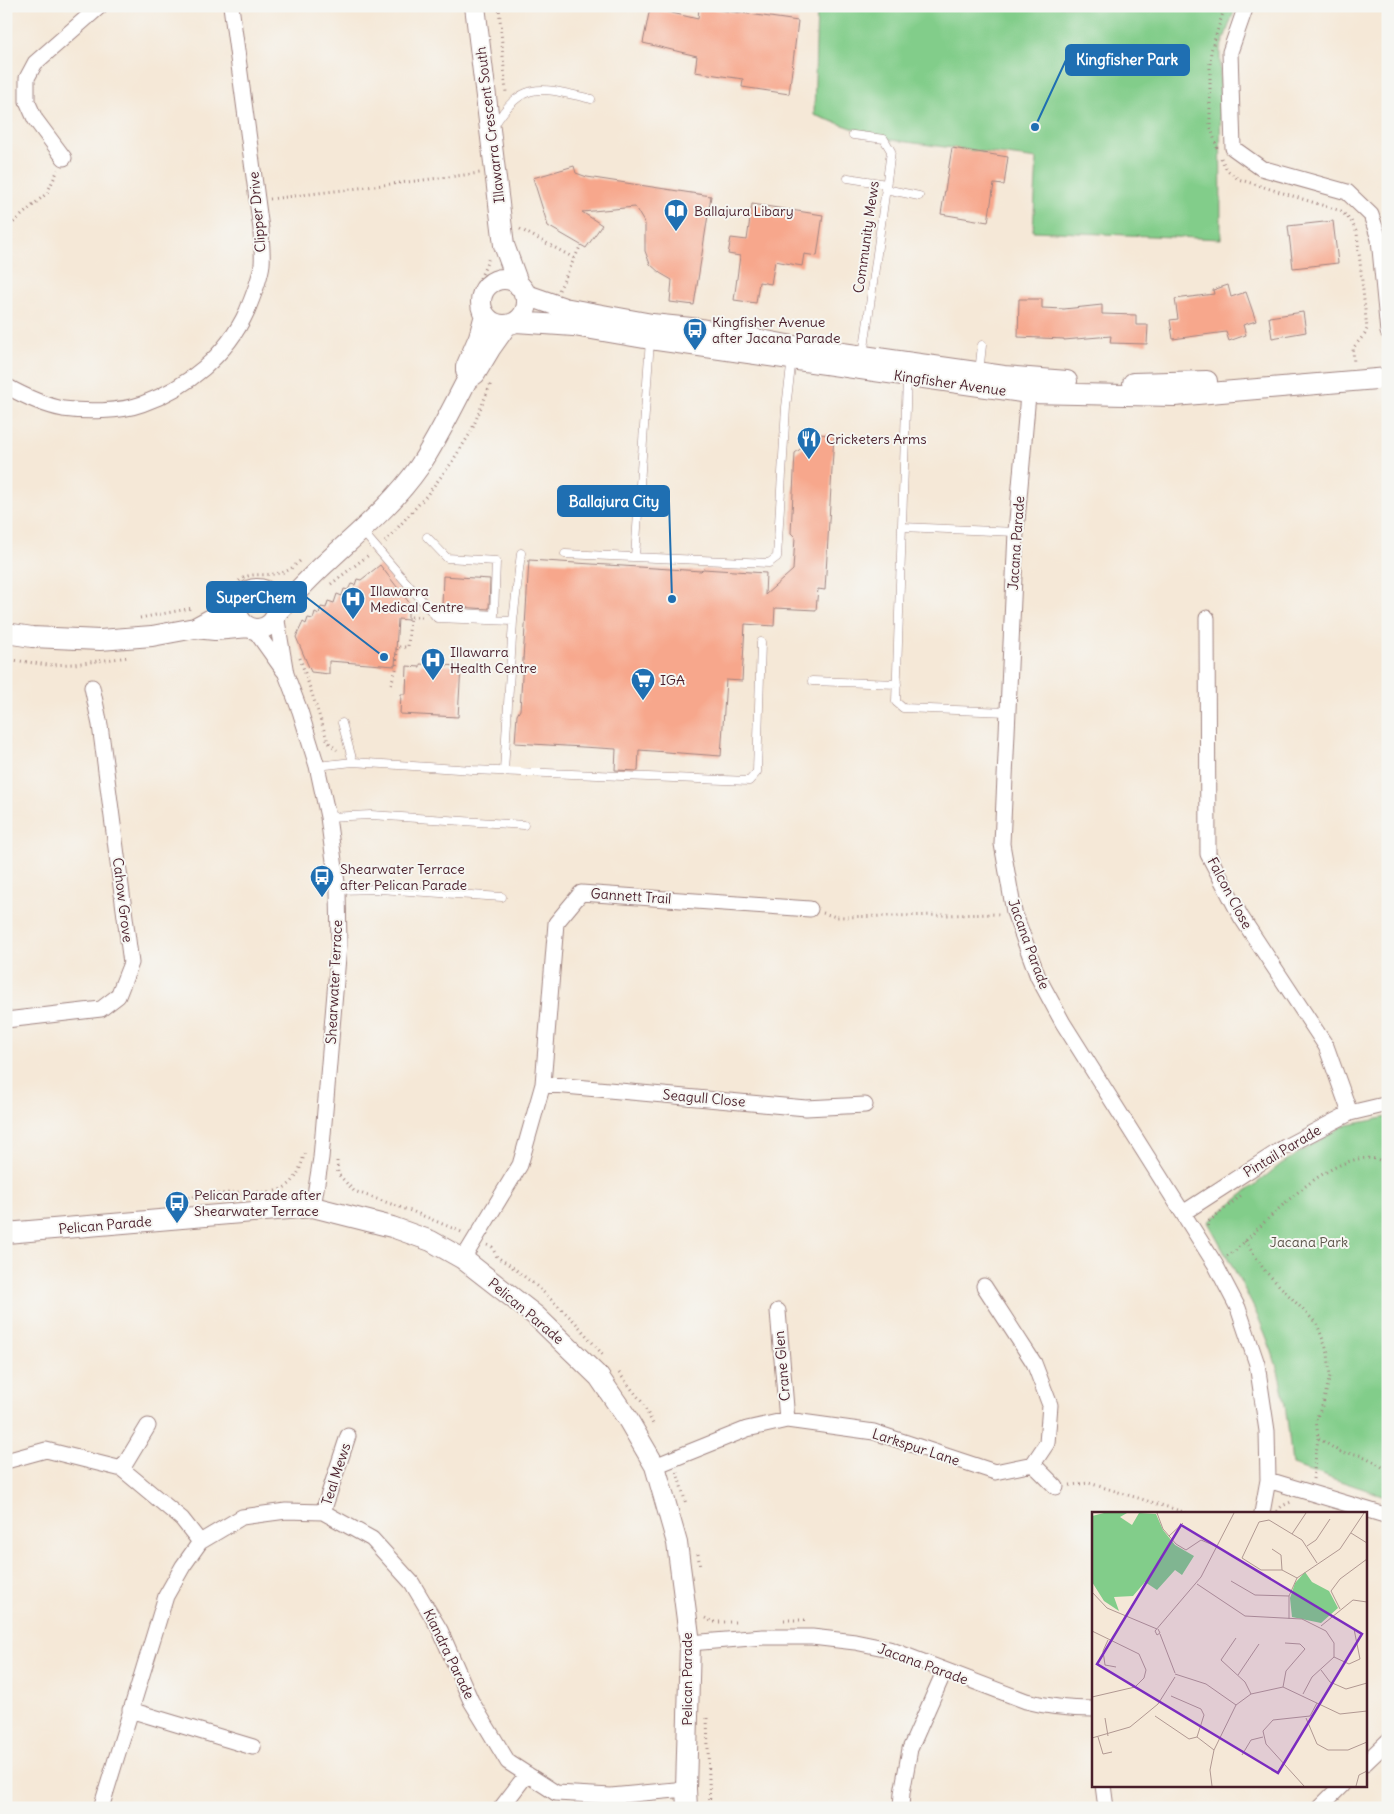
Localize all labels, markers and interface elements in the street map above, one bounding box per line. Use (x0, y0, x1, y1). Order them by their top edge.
callout: Kingfisher Park (1066, 45, 1189, 75)
street label: Illawarra Crescent South (471, 46, 509, 204)
text: Kingfisher Park (1076, 50, 1178, 70)
street label: Clipper Drive (244, 171, 270, 253)
street label: Community Mews (849, 180, 883, 294)
library icon: Ballajura Libary (663, 198, 689, 232)
place label: Ballajura Libary (694, 202, 794, 220)
place label: Kingfisher Avenue after Jacana Parade (712, 313, 840, 347)
bus stop icon: Kingfisher Avenue after Jacana Parade (682, 317, 708, 351)
street label: Kingfisher Avenue (893, 366, 1007, 400)
restaurant icon: Cricketers Arms (796, 426, 822, 460)
place label: Cricketers Arms (826, 430, 927, 448)
callout: Ballajura City (558, 486, 669, 516)
text: Ballajura City (569, 492, 659, 512)
street label: Jacana Parade (1004, 495, 1028, 591)
callout: SuperChem (207, 582, 306, 612)
place label: Illawarra Medical Centre (370, 582, 464, 616)
hospital icon: Illawarra Medical Centre (340, 586, 366, 620)
text: SuperChem (216, 588, 296, 608)
place label: Illawarra Health Centre (450, 643, 537, 677)
hospital icon: Illawarra Health Centre (420, 647, 446, 681)
supermarket icon: IGA (630, 667, 656, 701)
place label: IGA (660, 671, 685, 689)
street label: Falcon Close (1204, 854, 1256, 932)
street label: Cahow Grove (109, 857, 137, 943)
place label: Shearwater Terrace after Pelican Parade (340, 860, 467, 894)
bus stop icon: Shearwater Terrace after Pelican Parade (309, 864, 335, 898)
street label: Gannett Trail (590, 884, 672, 908)
street label: Jacana Parade (1004, 896, 1054, 992)
street label: Shearwater Terrace (322, 919, 346, 1045)
street label: Seagull Close (662, 1085, 746, 1111)
street label: Pintail Parade (1240, 1121, 1324, 1181)
place label: Pelican Parade after Shearwater Terrace (194, 1186, 321, 1220)
bus stop icon: Pelican Parade after Shearwater Terrace (164, 1190, 190, 1224)
street label: Pelican Parade (58, 1212, 152, 1238)
park label: Jacana Park (1270, 1233, 1348, 1251)
street label: Pelican Parade (484, 1274, 568, 1348)
street label: Crane Glen (770, 1330, 794, 1402)
street label: Larkspur Lane (870, 1424, 962, 1470)
street label: Teal Mews (317, 1441, 355, 1507)
inset map (1092, 1512, 1366, 1786)
street label: Kiandra Parade (419, 1606, 479, 1702)
street label: Pelican Parade (678, 1632, 696, 1726)
street label: Jacana Parade (875, 1639, 971, 1689)

